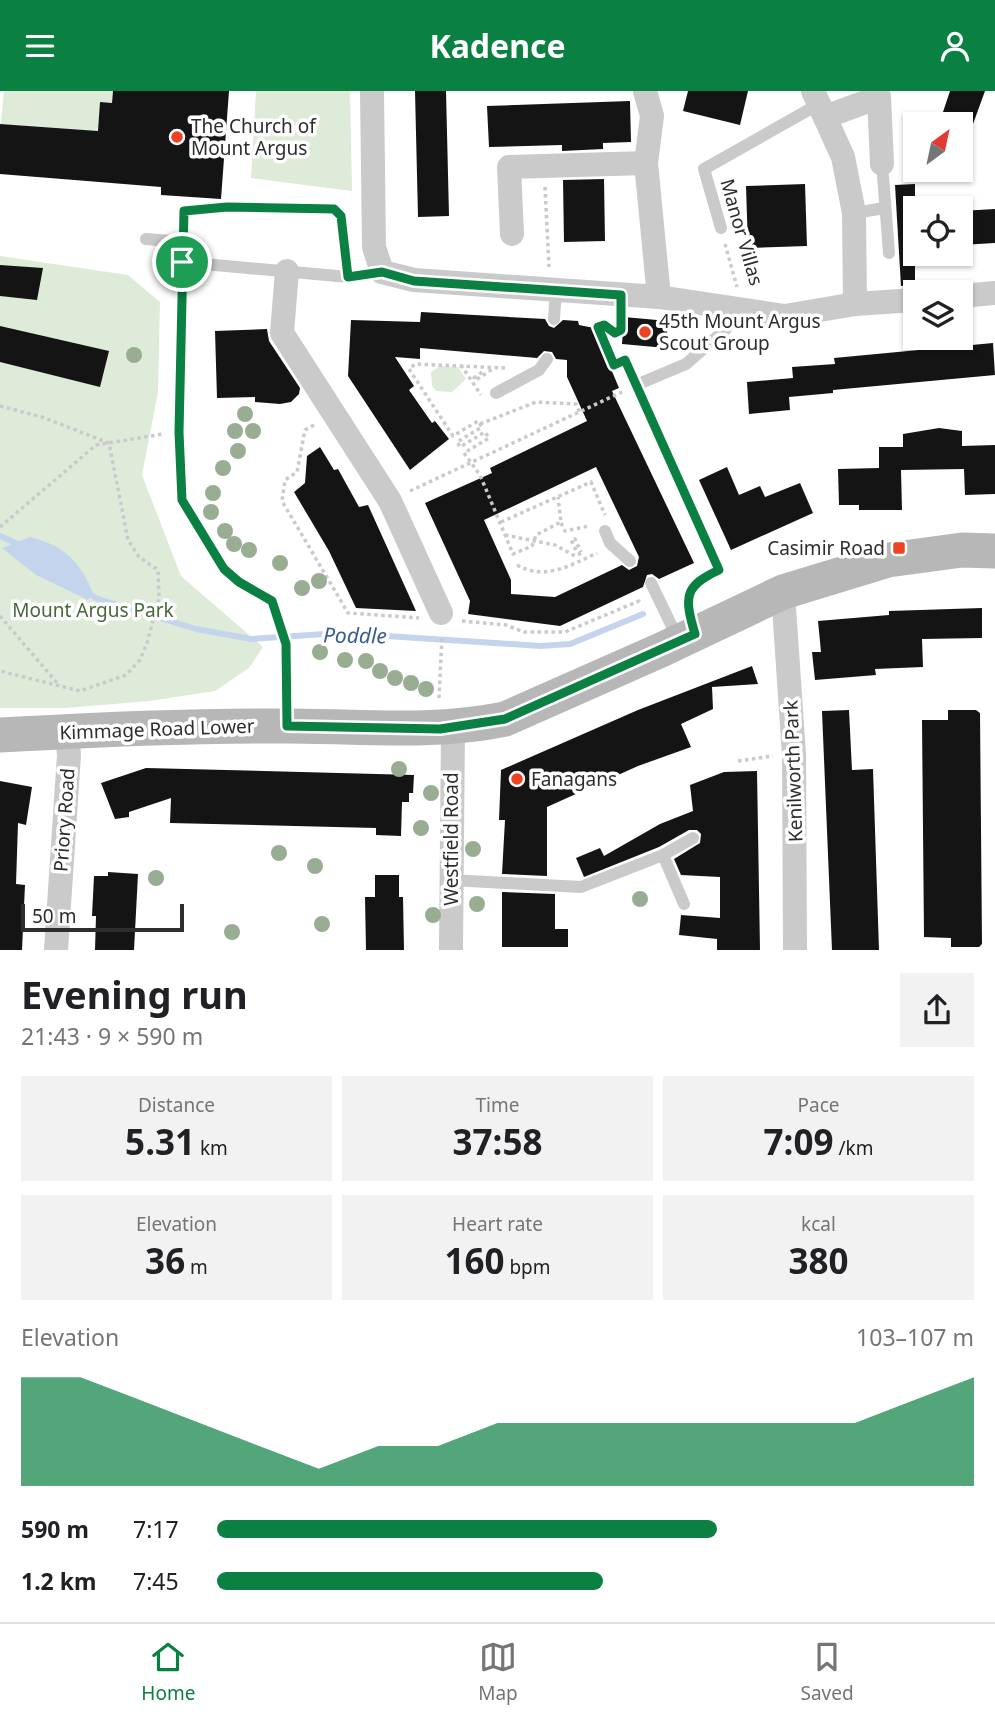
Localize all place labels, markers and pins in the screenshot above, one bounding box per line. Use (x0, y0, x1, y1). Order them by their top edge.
place label: The Church of Mount Argus (191, 113, 317, 161)
marker: The Church of Mount Argus (169, 129, 185, 145)
pin (152, 232, 212, 292)
place label: 45th Mount Argus Scout Group (659, 308, 821, 356)
marker: 45th Mount Argus Scout Group (637, 324, 653, 340)
place label: Casimir Road (767, 535, 885, 561)
marker: Casimir Road (891, 540, 907, 556)
place label: Fanagans (531, 766, 617, 792)
marker: Fanagans (509, 771, 525, 787)

